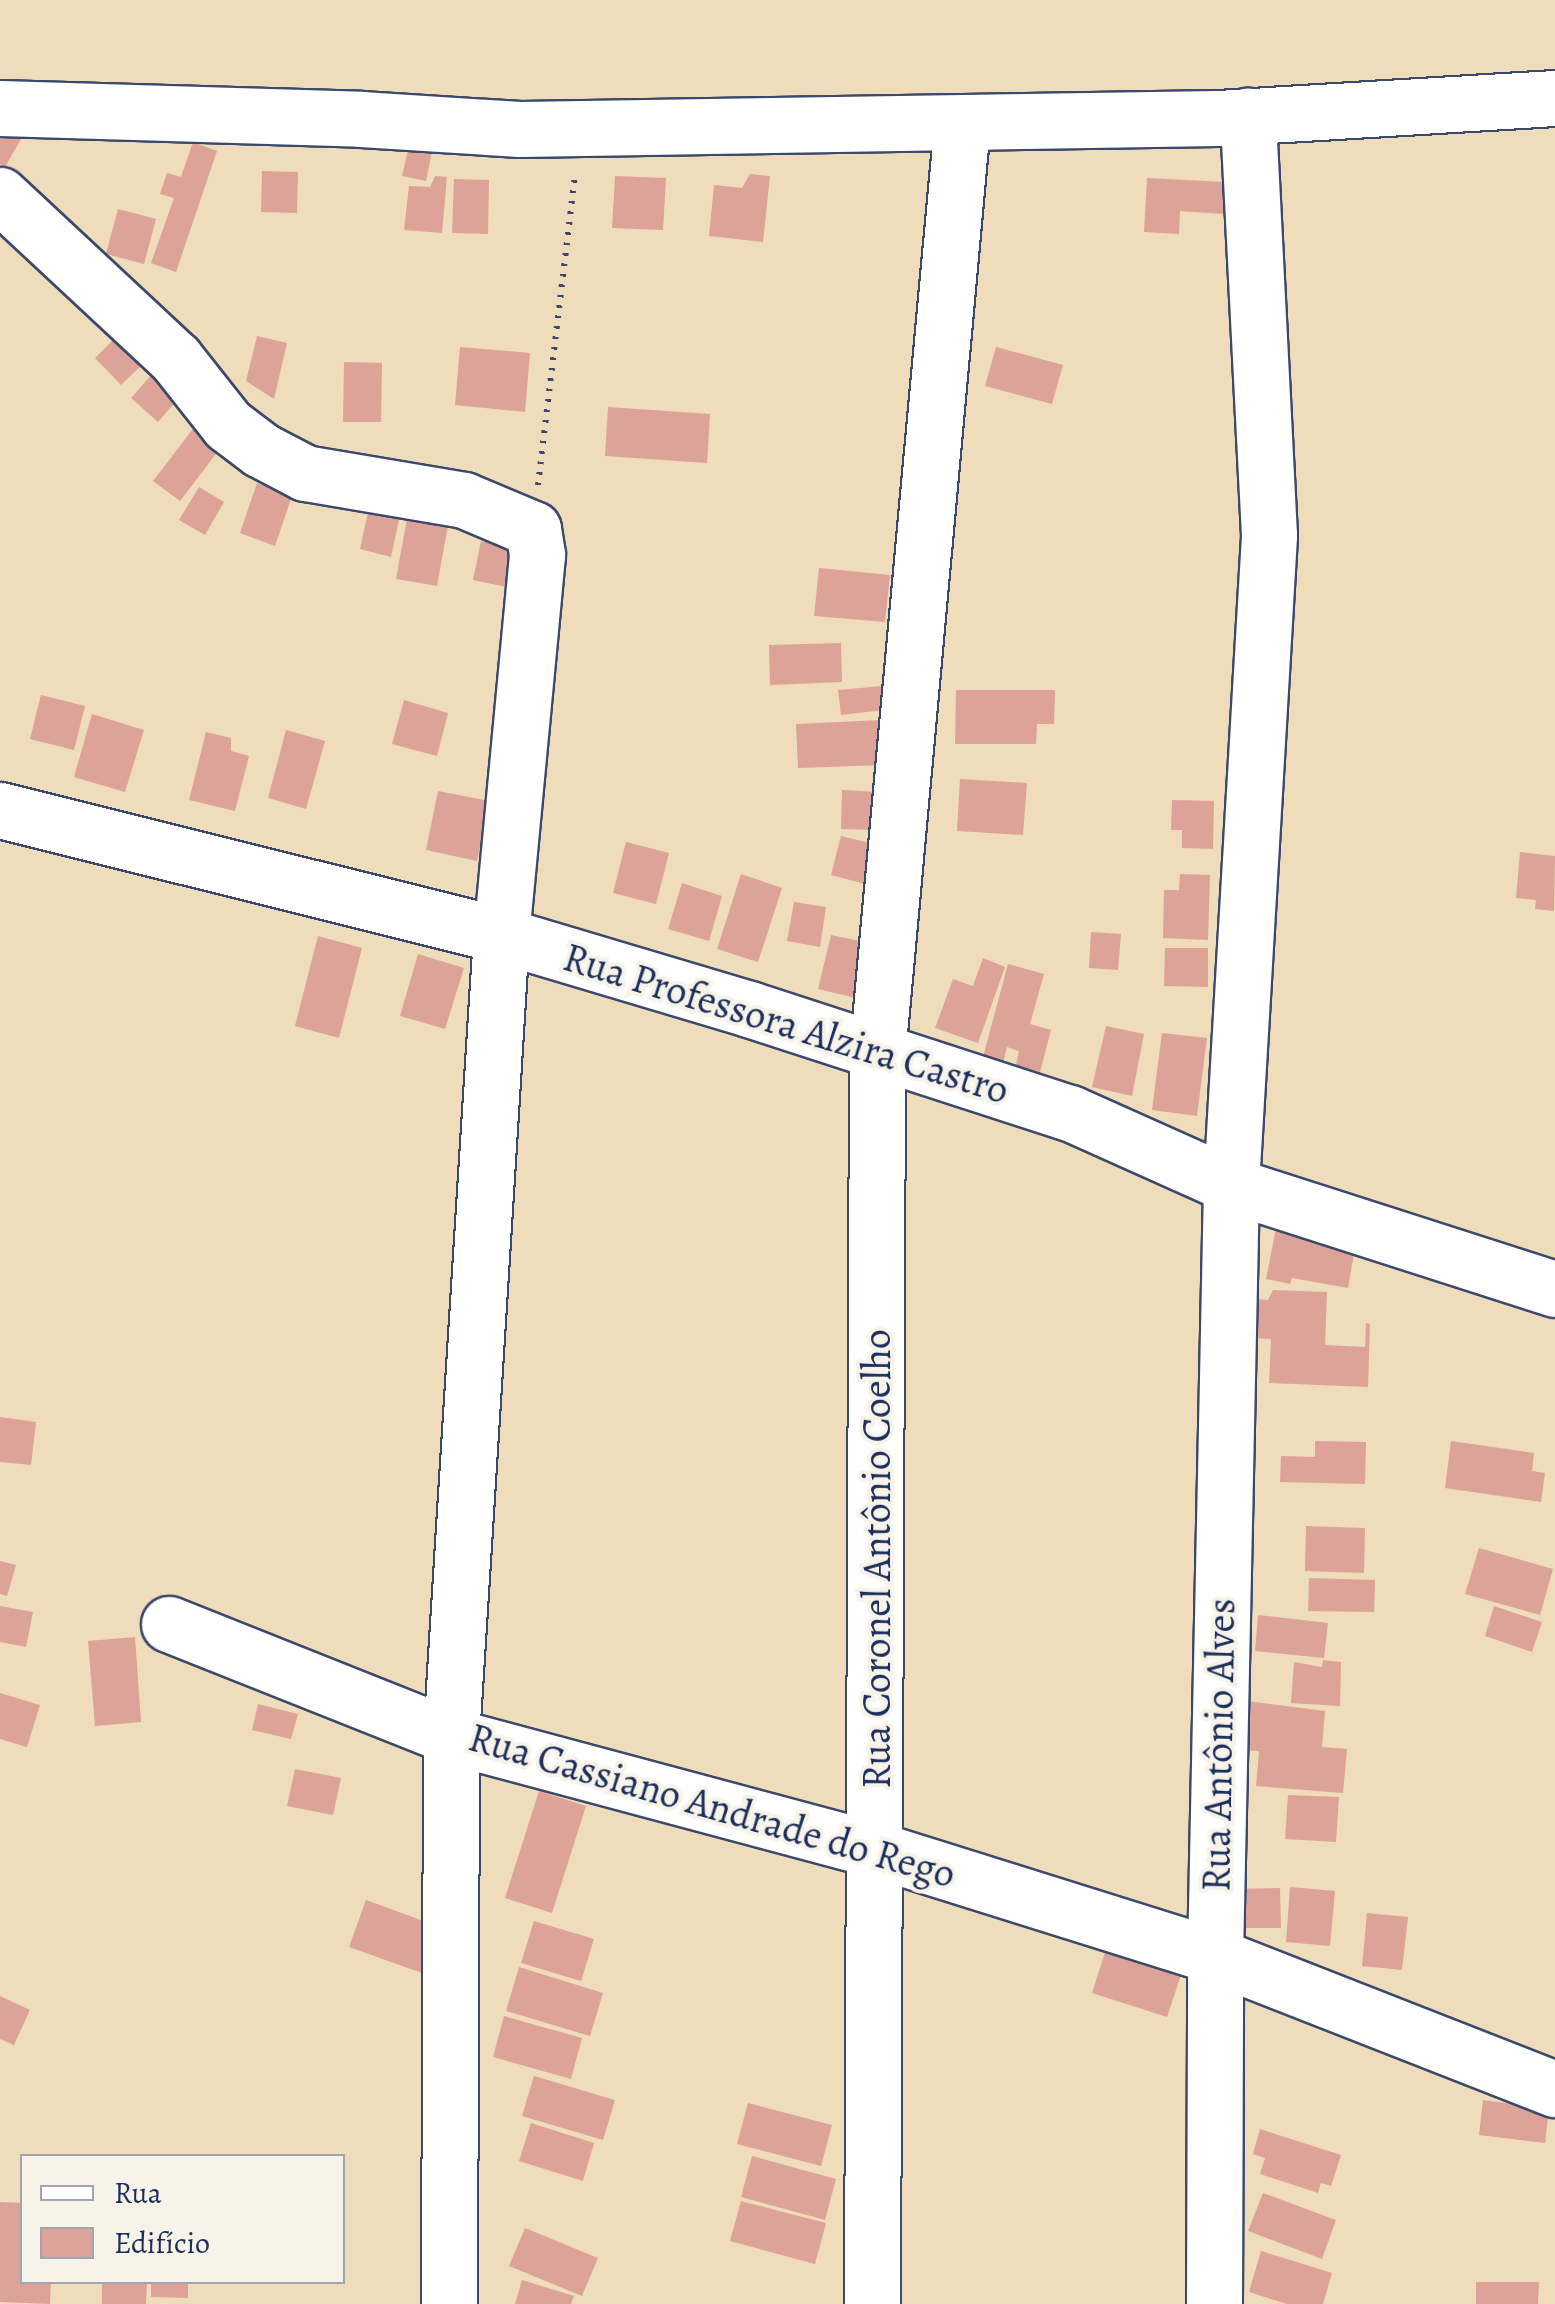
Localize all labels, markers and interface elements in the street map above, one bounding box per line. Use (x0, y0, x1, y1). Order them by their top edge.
street label: Rua Professora Alzira Castro (558, 933, 1014, 1115)
street label: Rua Coronel Antônio Coelho (853, 1329, 901, 1789)
street label: Rua Antônio Alves (1192, 1598, 1246, 1892)
street label: Rua Cassiano Andrade do Rego (463, 1713, 961, 1899)
legend (20, 2154, 345, 2284)
text: Rua (114, 2173, 162, 2213)
text: Edifício (114, 2223, 210, 2263)

